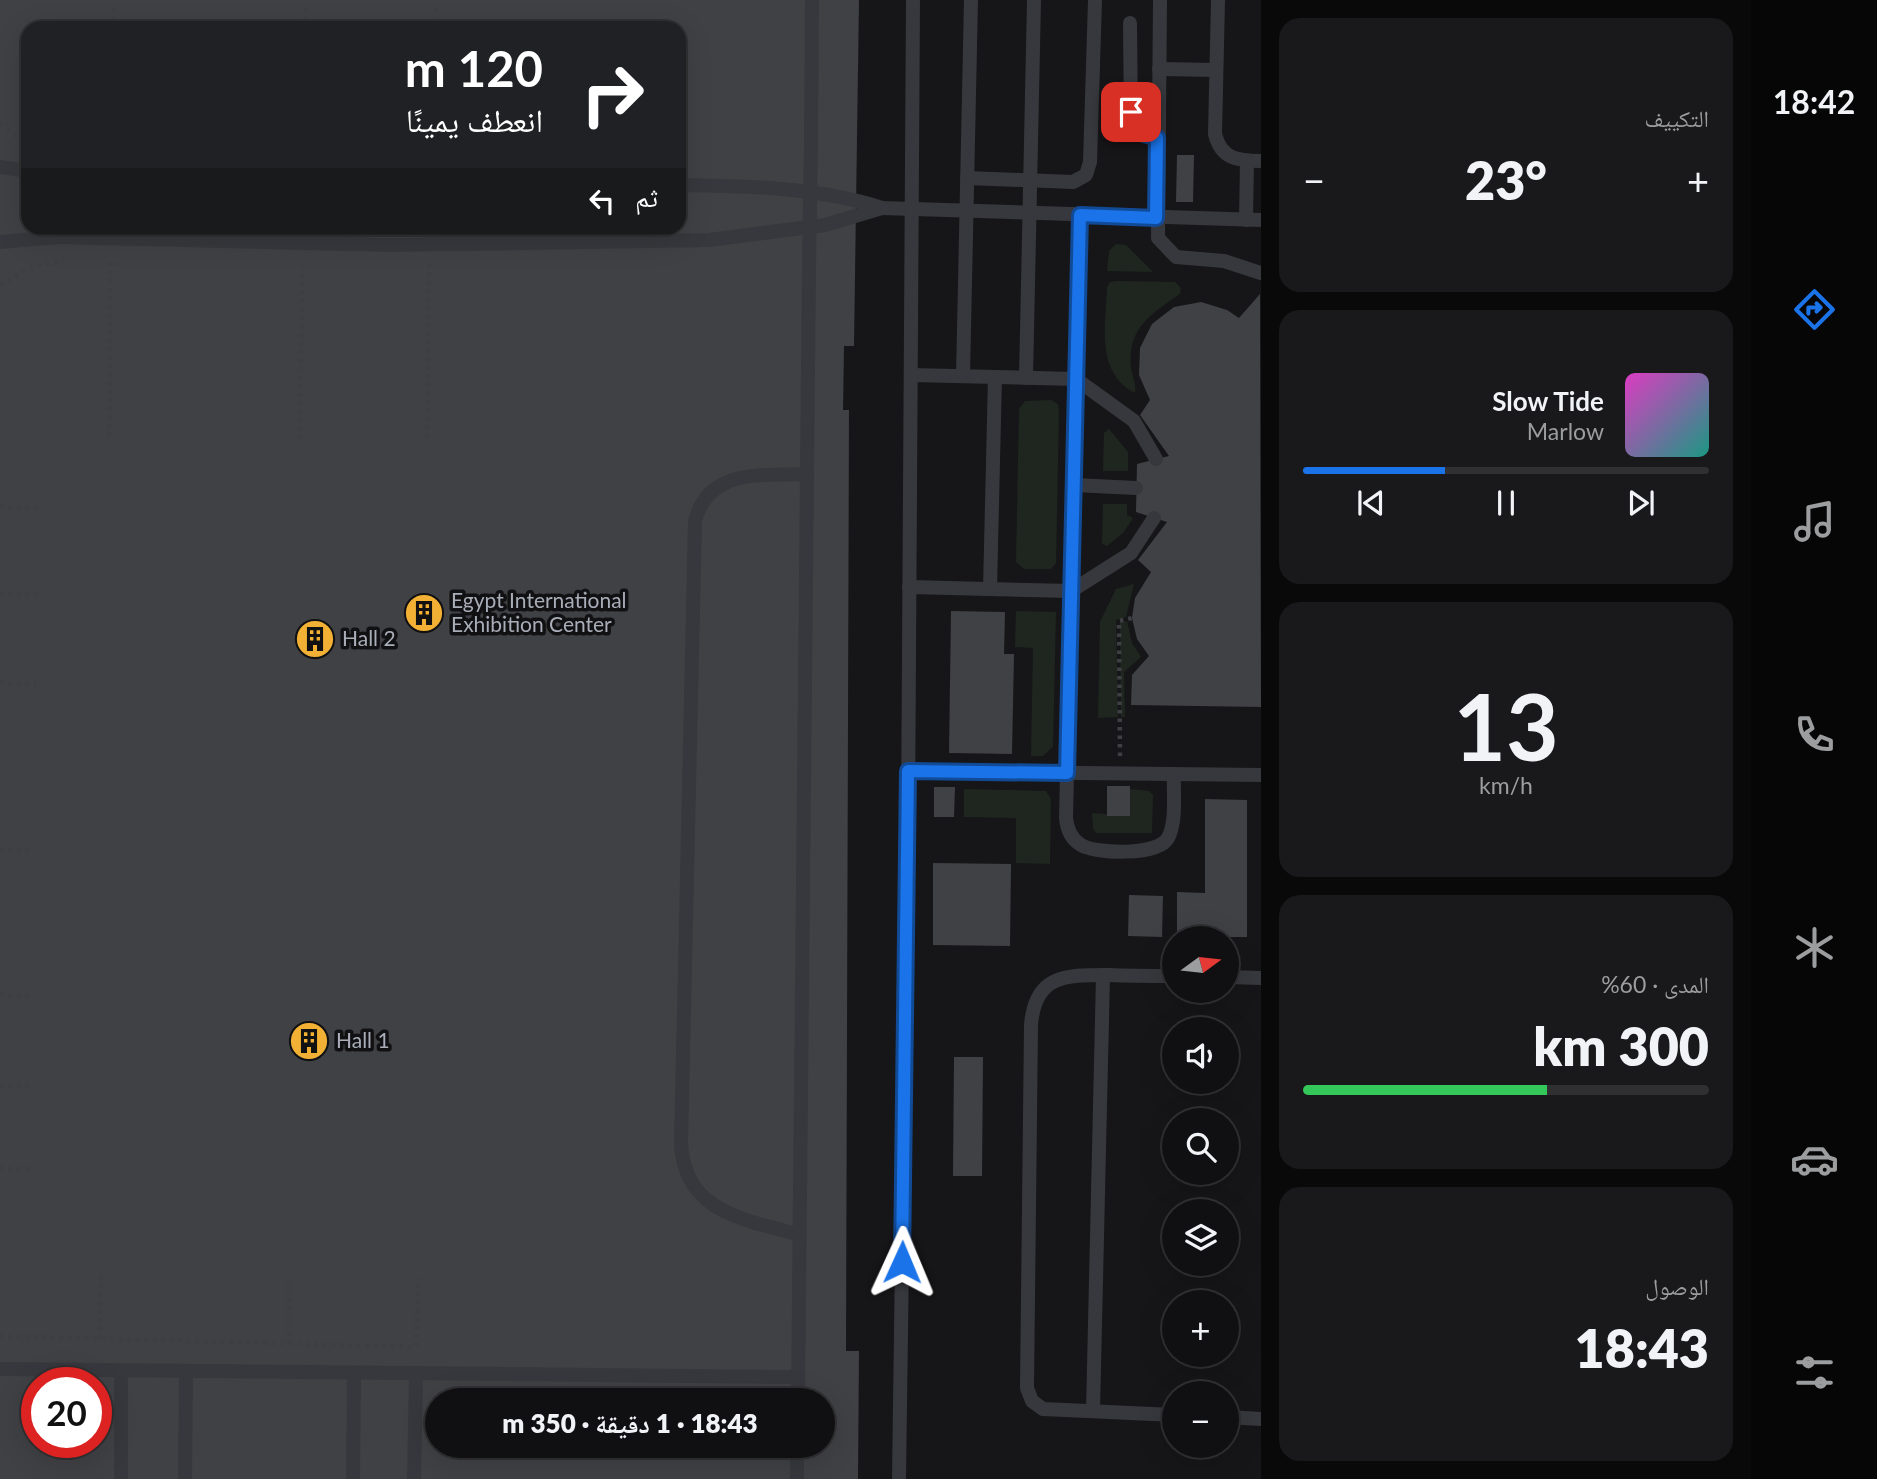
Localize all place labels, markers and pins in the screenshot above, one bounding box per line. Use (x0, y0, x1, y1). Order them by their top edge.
pin (1101, 82, 1161, 142)
place label: Egypt International Exhibition Center (451, 587, 627, 636)
building icon: Egypt International Exhibition Center (403, 592, 445, 634)
building icon: Hall 2 (294, 618, 336, 660)
place label: Hall 2 (342, 625, 396, 650)
building icon: Hall 1 (288, 1020, 330, 1062)
place label: Hall 1 (336, 1027, 390, 1052)

